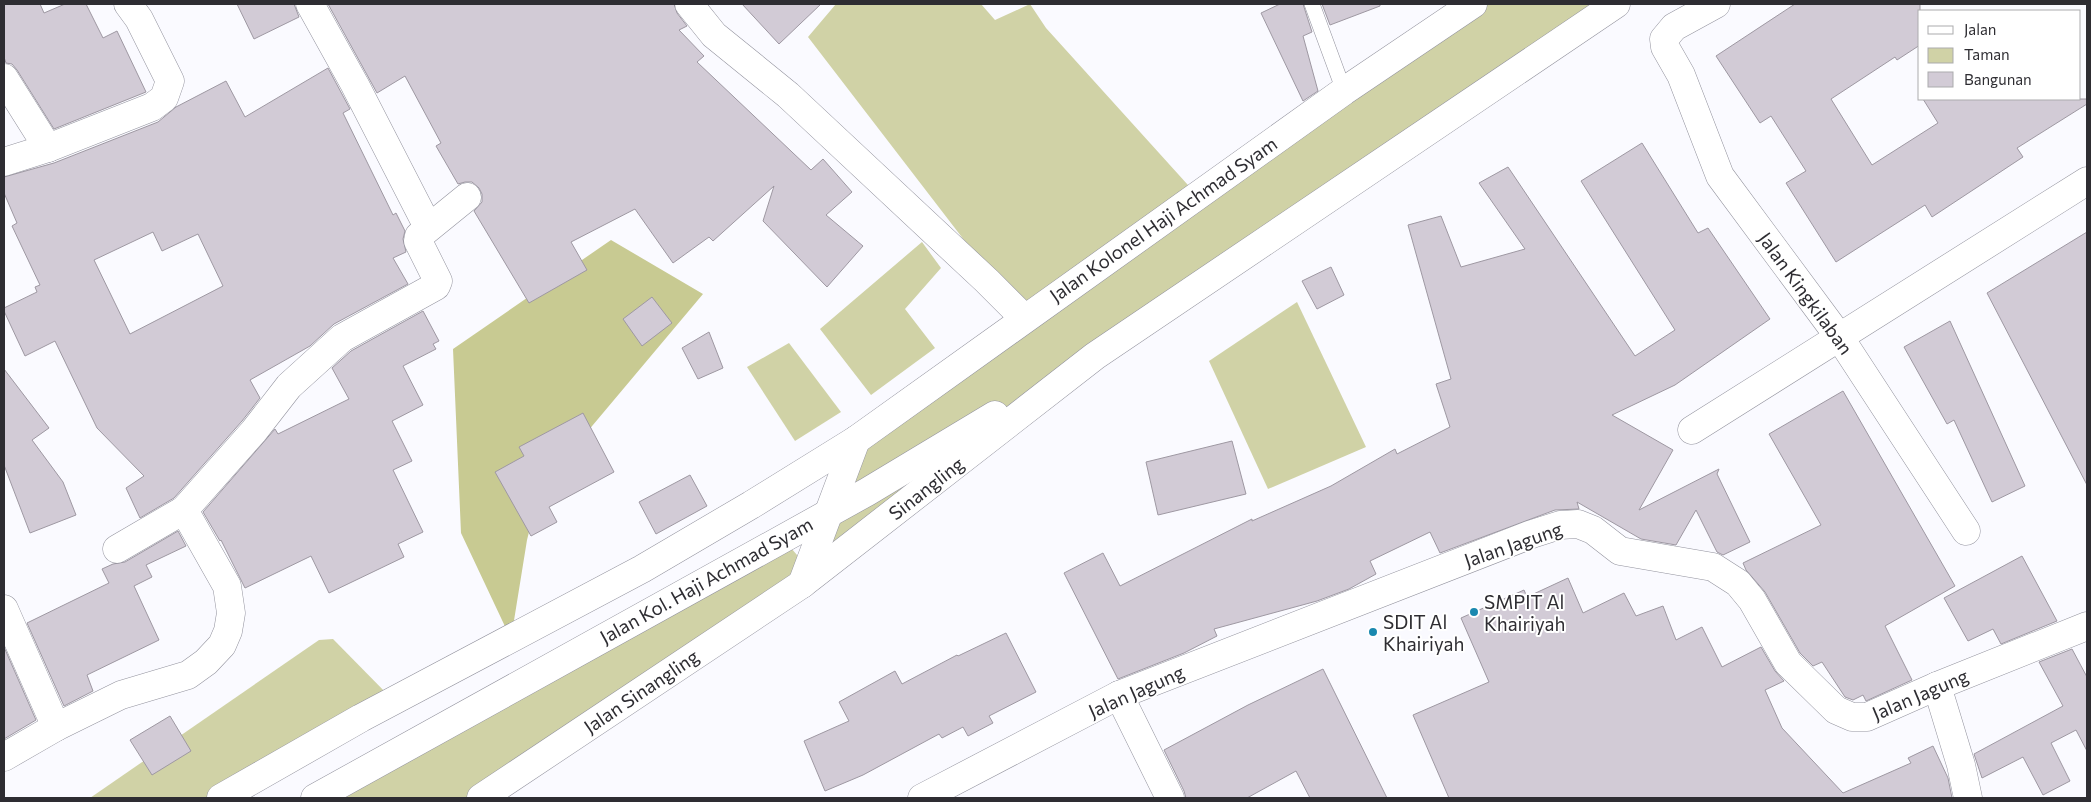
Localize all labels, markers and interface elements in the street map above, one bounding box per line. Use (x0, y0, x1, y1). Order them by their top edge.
legend (1918, 10, 2081, 100)
text: Jalan (1964, 20, 1996, 38)
text: Taman (1964, 45, 2010, 63)
text: Bangunan (1964, 70, 2032, 88)
street label: Jalan Kolonel Haji Achmad Syam (1045, 132, 1281, 306)
street label: Jalan Kingkilaban (1754, 227, 1858, 359)
street label: Sinangling (884, 452, 968, 524)
street label: Jalan Kol. Haji Achmad Syam (596, 512, 816, 648)
street label: Jalan Jagung (1461, 516, 1565, 572)
place label: SMPIT Al Khairiyah (1484, 590, 1565, 635)
marker: SMPIT Al Khairiyah (1468, 606, 1480, 618)
place label: SDIT Al Khairiyah (1383, 610, 1464, 655)
marker: SDIT Al Khairiyah (1367, 626, 1379, 638)
street label: Jalan Sinangling (579, 644, 703, 738)
street label: Jalan Jagung (1085, 660, 1187, 722)
street label: Jalan Jagung (1868, 663, 1972, 725)

